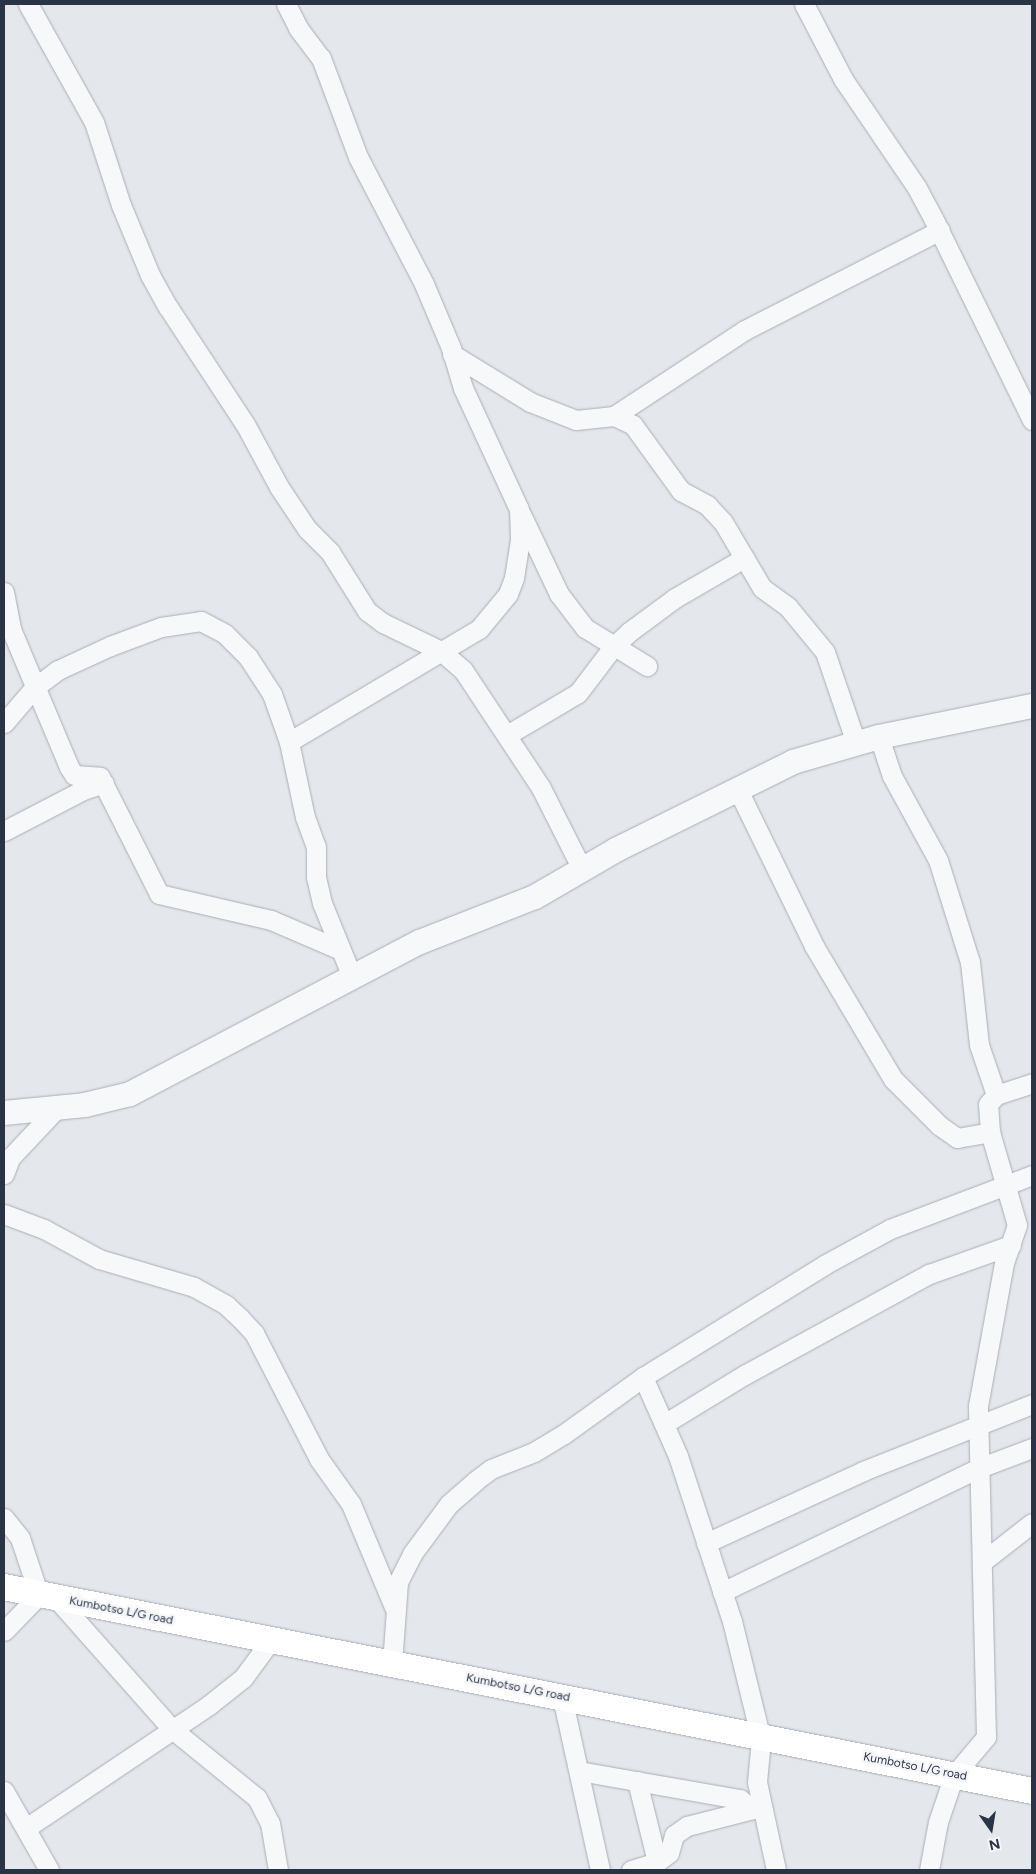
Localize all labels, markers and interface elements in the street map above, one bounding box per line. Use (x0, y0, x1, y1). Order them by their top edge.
street label: Kumbotso L/G road (68, 1594, 174, 1628)
street label: Kumbotso L/G road (465, 1671, 571, 1705)
street label: Kumbotso L/G road (862, 1750, 968, 1784)
north arrow (966, 1804, 1016, 1854)
text: N (987, 1835, 1002, 1854)

